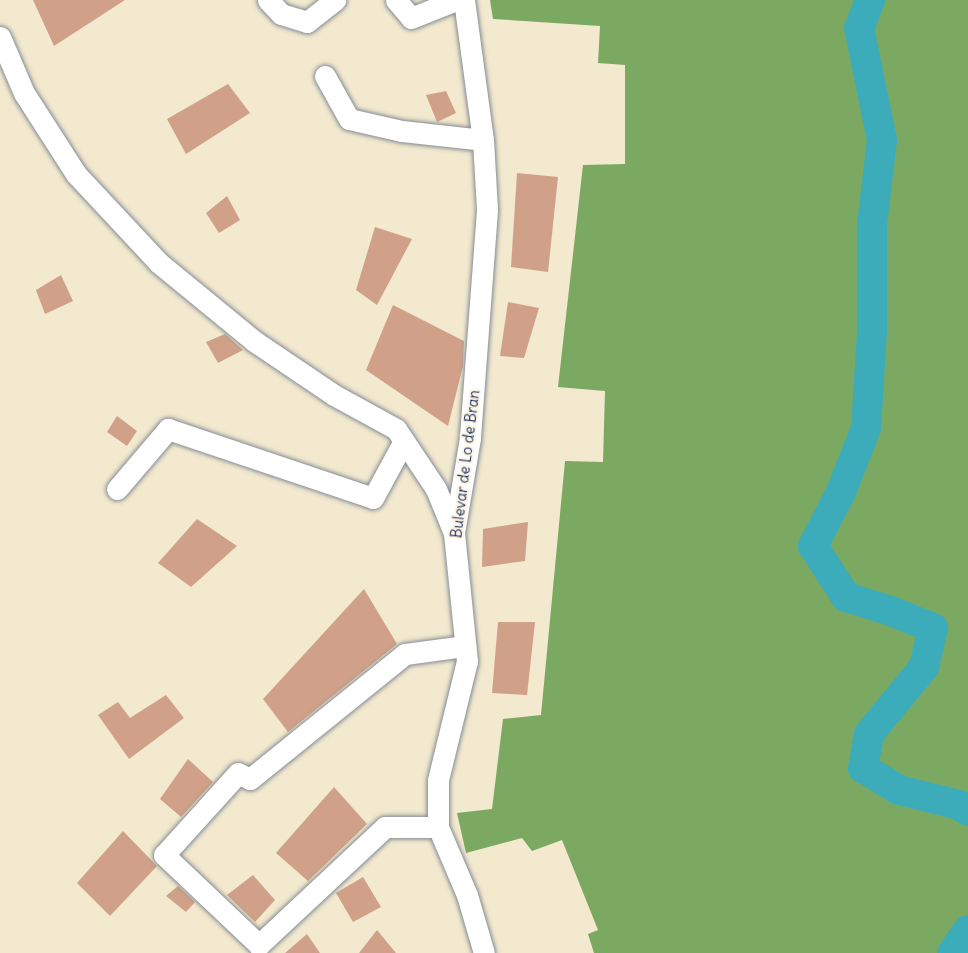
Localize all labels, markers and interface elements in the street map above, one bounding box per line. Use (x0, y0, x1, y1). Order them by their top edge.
street label: Bulevar de Lo de Bran (447, 389, 483, 539)

